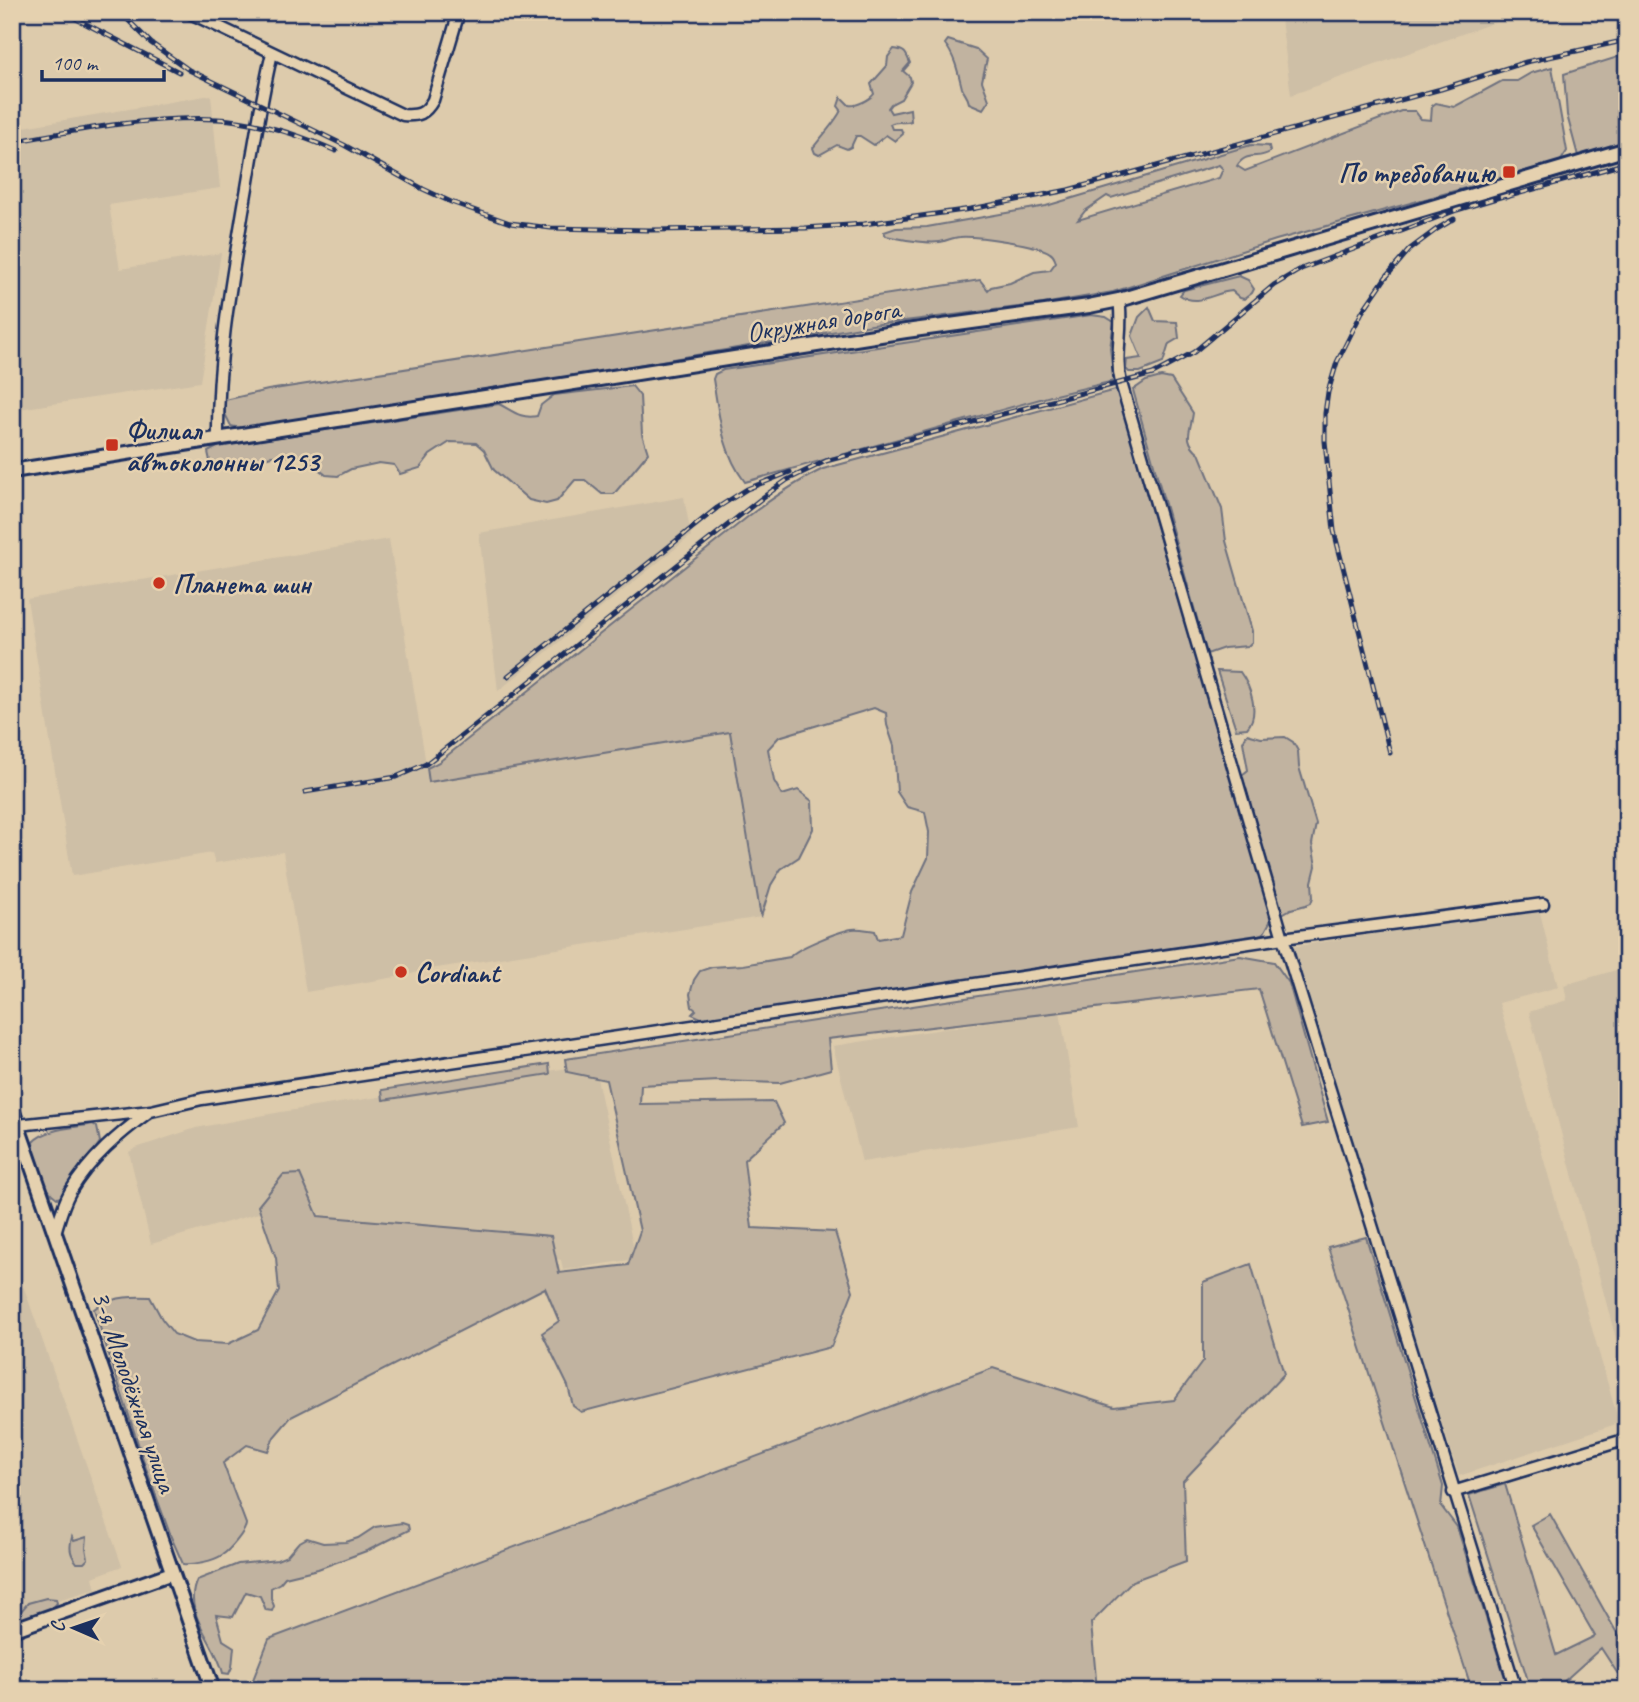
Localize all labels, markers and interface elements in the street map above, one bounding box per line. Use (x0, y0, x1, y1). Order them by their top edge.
scale bar (42, 38, 164, 82)
text: 100 m (52, 50, 99, 76)
place label: По требованию (1339, 155, 1496, 190)
marker: По требованию (1501, 164, 1517, 180)
street label: Окружная дорога (744, 291, 905, 350)
place label: Филиал автоколонны 1253 (126, 412, 321, 479)
marker: Филиал автоколонны 1253 (104, 437, 120, 453)
place label: Планета шин (173, 566, 312, 601)
marker: Планета шин (151, 575, 167, 591)
place label: Cordiant (415, 955, 502, 990)
marker: Cordiant (393, 964, 409, 980)
street label: 3-я Молодёжная улица (84, 1286, 186, 1498)
north arrow (38, 1594, 108, 1664)
text: С (46, 1620, 70, 1633)

